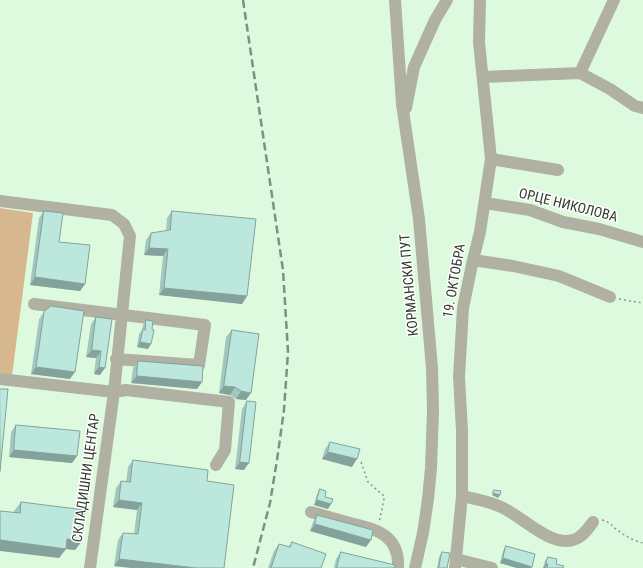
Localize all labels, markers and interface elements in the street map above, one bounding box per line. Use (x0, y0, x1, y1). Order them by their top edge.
street label: ОРЦЕ НИКОЛОВА (517, 186, 619, 226)
street label: КОРМАНСКИ ПУТ (397, 233, 423, 337)
street label: 19. ОКТОБРА (440, 243, 470, 319)
street label: СКЛАДИШНИ ЦЕНТАР (70, 413, 104, 543)

